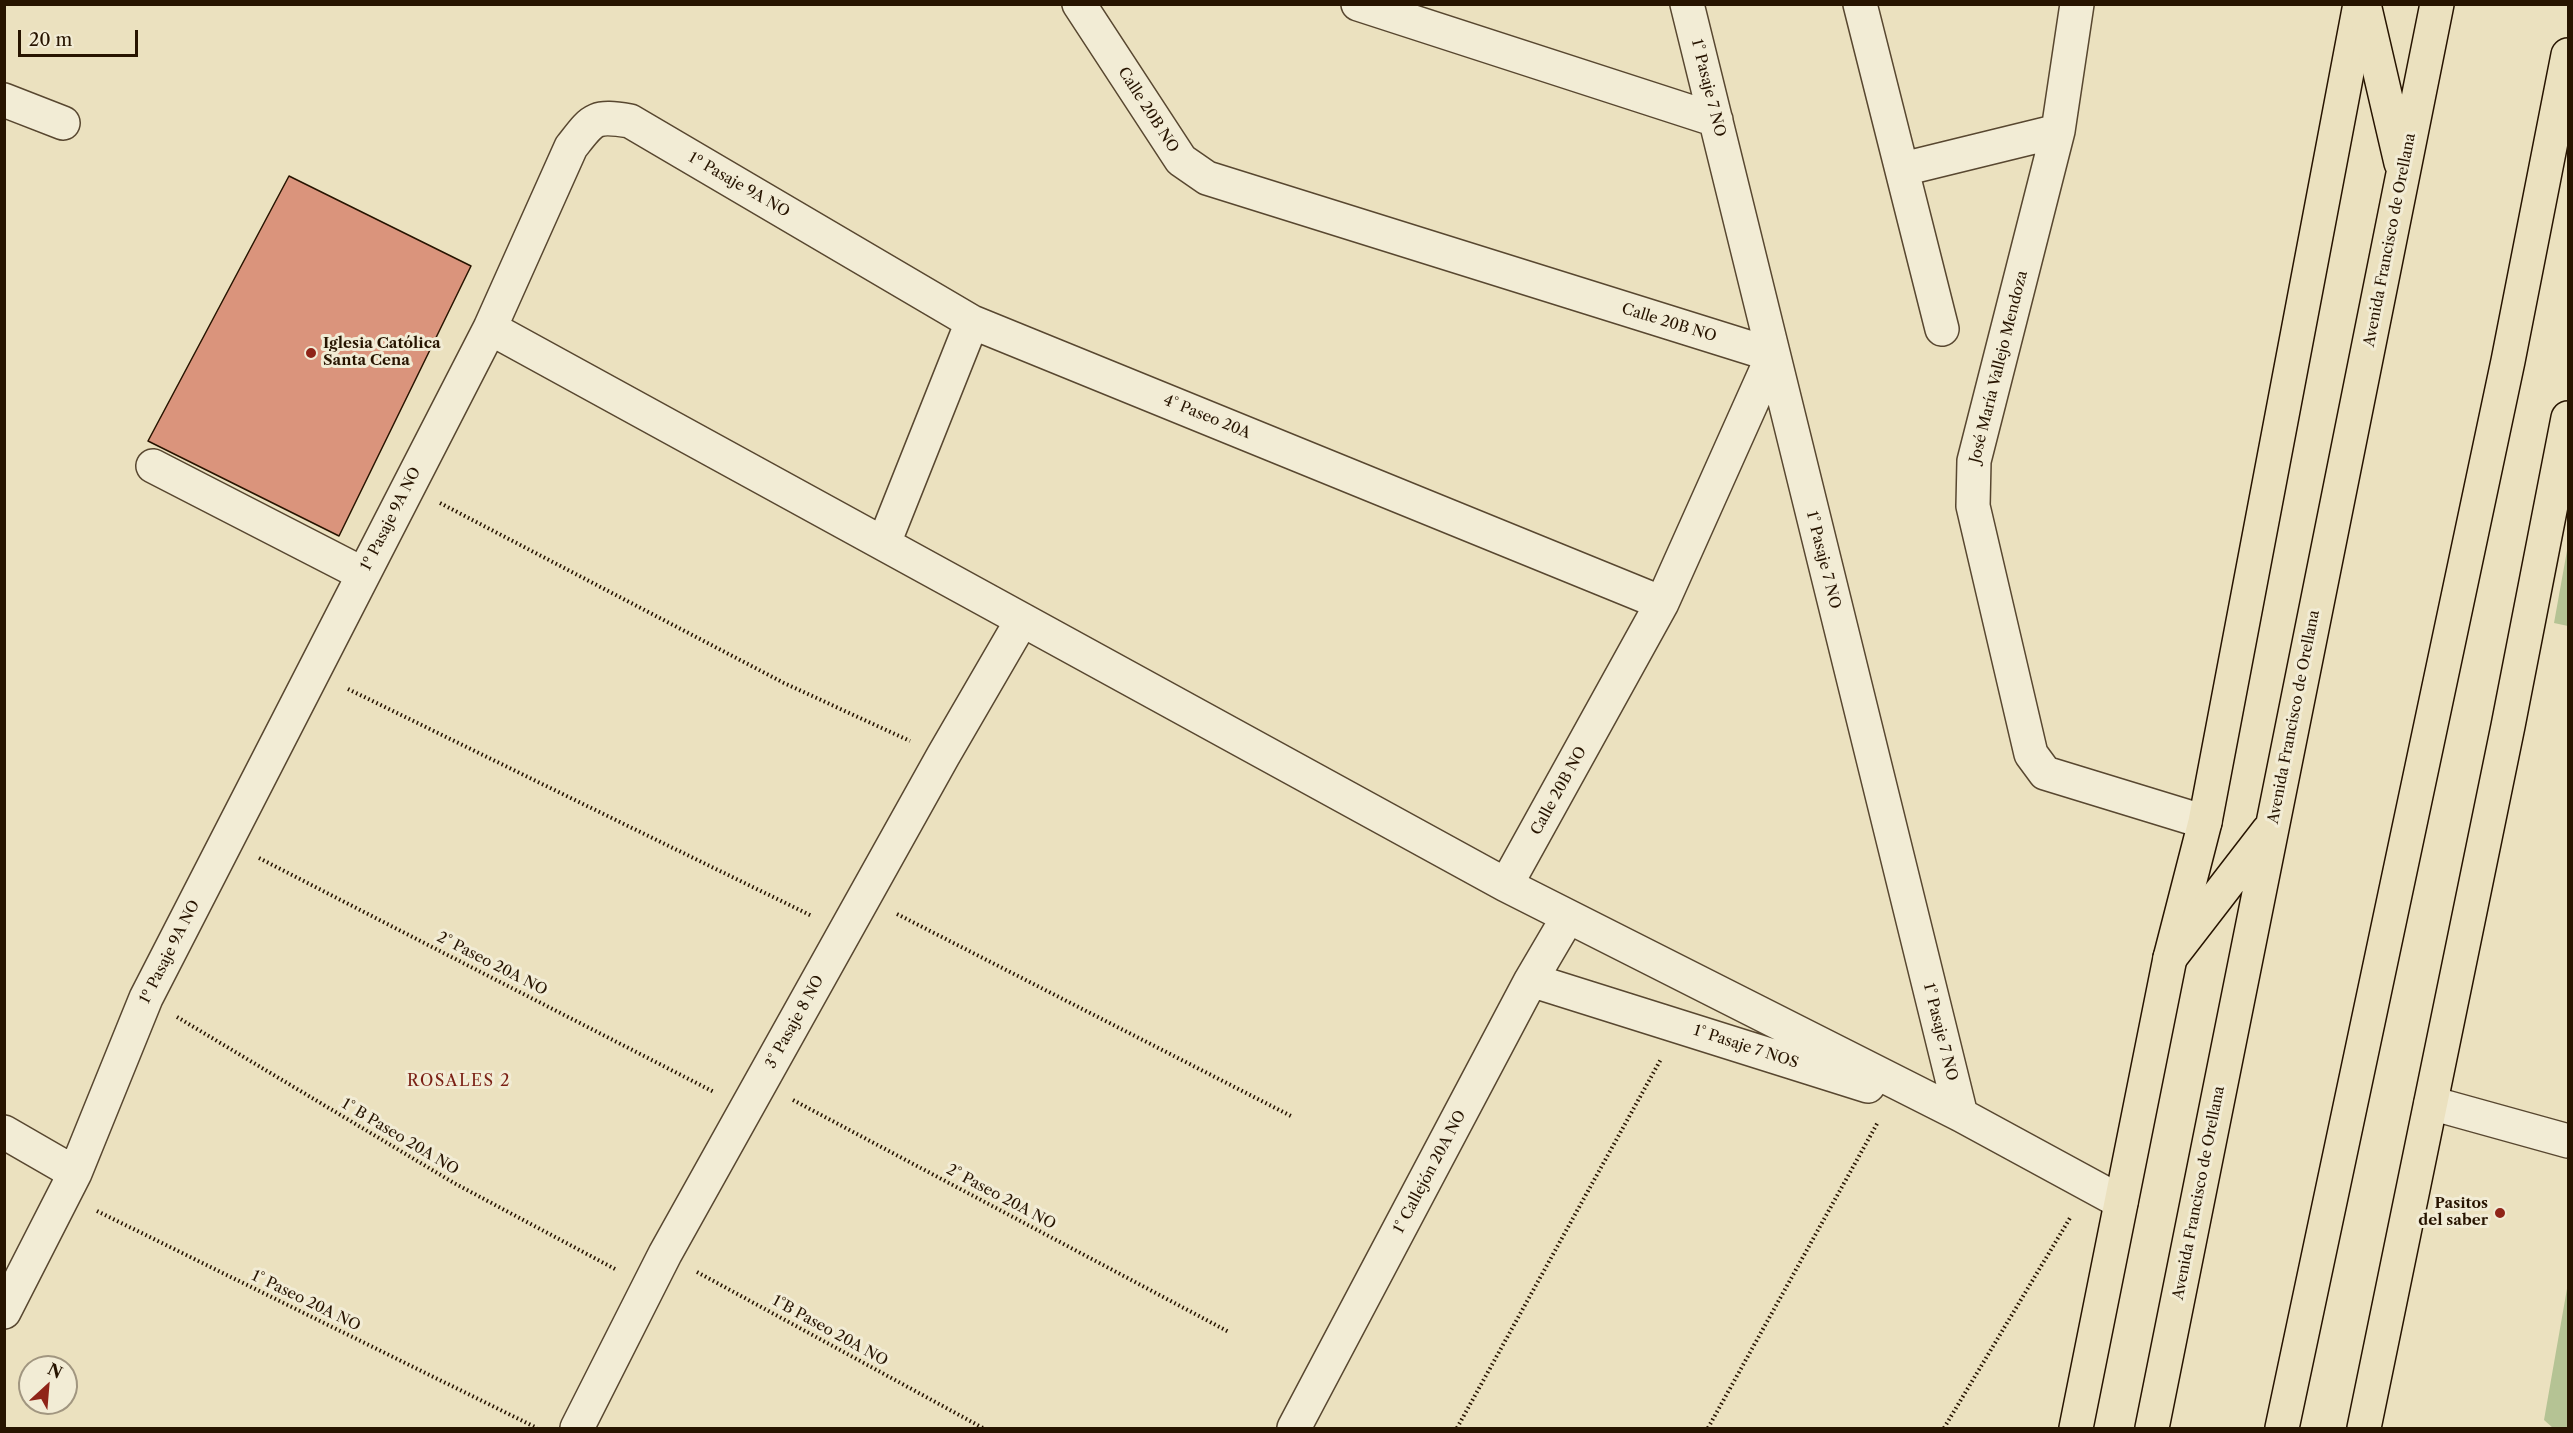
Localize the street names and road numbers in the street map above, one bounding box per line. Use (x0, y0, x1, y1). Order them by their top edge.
street label: 1° Pasaje 7 NO (1687, 37, 1729, 139)
street label: Calle 20B NO (1114, 64, 1182, 156)
street label: Avenida Francisco de Orellana (2360, 132, 2420, 348)
street label: 1º Pasaje 9A NO (685, 149, 793, 221)
street label: José María Vallejo Mendoza (1966, 269, 2032, 465)
street label: Calle 20B NO (1619, 300, 1719, 346)
street label: 4° Paseo 20A (1161, 391, 1253, 443)
street label: 1º Pasaje 9A NO (357, 464, 425, 574)
street label: 1° Pasaje 7 NO (1802, 509, 1844, 611)
street label: Avenida Francisco de Orellana (2264, 609, 2324, 825)
street label: Calle 20B NO (1527, 744, 1591, 838)
street label: 1º Pasaje 9A NO (136, 897, 204, 1007)
street label: 2° Paseo 20A NO (434, 928, 550, 1000)
street label: 3° Pasaje 8 NO (762, 972, 828, 1072)
street label: 1° Pasaje 7 NO (1919, 981, 1961, 1083)
street label: 1° Pasaje 7 NOS (1691, 1022, 1801, 1072)
street label: Avenida Francisco de Orellana (2169, 1085, 2229, 1301)
street label: 1° B Paseo 20A NO (338, 1095, 462, 1179)
street label: 1° Callejón 20A NO (1390, 1107, 1470, 1237)
street label: 2° Paseo 20A NO (943, 1161, 1059, 1233)
street label: 1° Paseo 20A NO (249, 1267, 363, 1335)
street label: 1°B Paseo 20A NO (769, 1292, 891, 1370)

